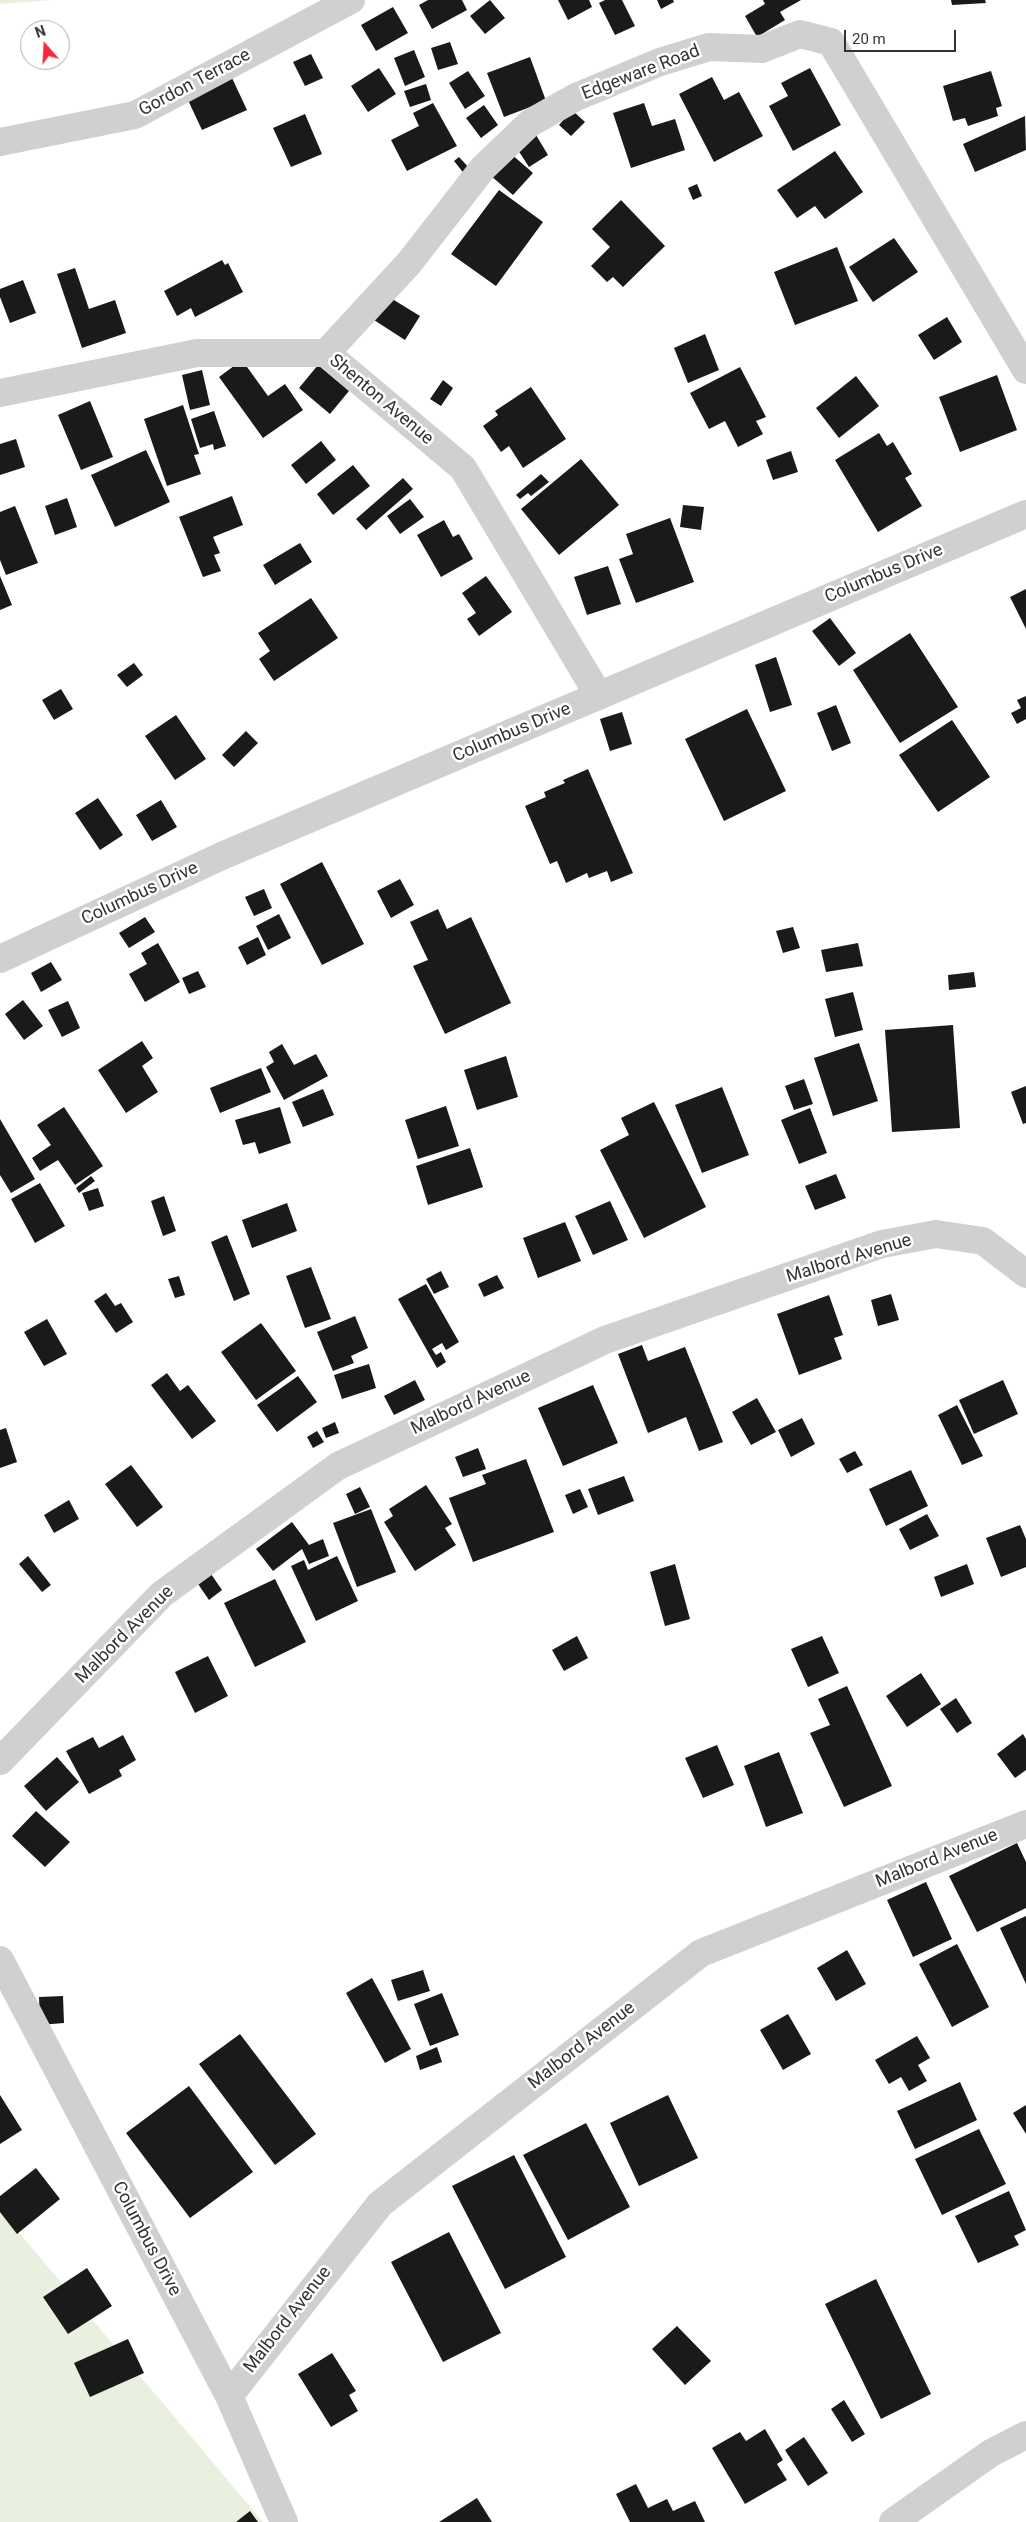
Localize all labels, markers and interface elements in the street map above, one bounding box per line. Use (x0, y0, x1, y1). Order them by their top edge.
north arrow (20, 20, 70, 70)
scale bar (846, 20, 958, 52)
text: N (33, 23, 48, 41)
text: 20 m (852, 30, 886, 48)
street label: Edgeware Road (579, 41, 703, 105)
street label: Gordon Terrace (135, 45, 255, 121)
street label: Shenton Avenue (325, 350, 437, 450)
street label: Columbus Drive (822, 539, 946, 609)
street label: Columbus Drive (450, 698, 574, 768)
street label: Columbus Drive (78, 858, 202, 930)
street label: Malbord Avenue (784, 1230, 914, 1288)
street label: Malbord Avenue (408, 1366, 534, 1440)
street label: Malbord Avenue (72, 1582, 178, 1688)
street label: Malbord Avenue (873, 1825, 1001, 1893)
street label: Malbord Avenue (524, 1998, 640, 2094)
street label: Columbus Drive (107, 2178, 185, 2300)
street label: Malbord Avenue (240, 2262, 336, 2378)

